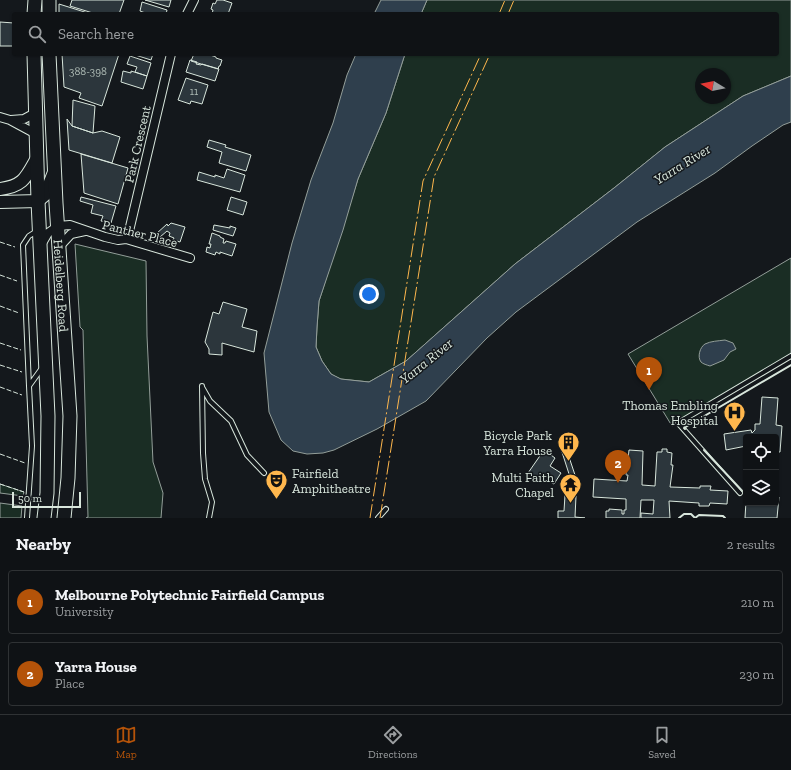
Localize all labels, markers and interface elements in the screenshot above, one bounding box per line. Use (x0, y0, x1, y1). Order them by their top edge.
search box (12, 12, 779, 56)
icon: search (26, 23, 48, 45)
text: Search here (58, 25, 134, 43)
house number: 388-398 (69, 65, 107, 78)
north arrow (695, 68, 731, 104)
house number: 11 (190, 85, 199, 98)
street label: Park Crescent (121, 104, 154, 184)
water label: Yarra River (651, 140, 714, 188)
street label: Panther Place (101, 217, 179, 250)
street label: Heidelberg Road (50, 239, 71, 332)
your location (359, 284, 379, 304)
water label: Yarra River (396, 335, 456, 388)
pin: 1 (636, 357, 662, 390)
place label: Thomas Embling Hospital (622, 398, 719, 428)
hospital icon: Thomas Embling Hospital (721, 399, 747, 432)
place label: Bicycle Park Yarra House (482, 428, 552, 458)
building icon: Bicycle Park Yarra House (555, 429, 581, 462)
map controls (743, 434, 779, 506)
button: locate (743, 434, 779, 470)
pin: 2 (605, 450, 631, 483)
place label: Fairfield Amphitheatre (292, 466, 371, 496)
theatre icon: Fairfield Amphitheatre (263, 467, 289, 500)
place label: Multi Faith Chapel (492, 470, 555, 500)
button: layers (743, 470, 779, 506)
temple icon: Multi Faith Chapel (557, 471, 583, 504)
scale bar (12, 490, 81, 509)
text: 50 m (18, 492, 42, 505)
text: Nearby (16, 534, 71, 554)
text: 2 results (727, 537, 775, 552)
text: Melbourne Polytechnic Fairfield Campus (55, 586, 324, 604)
text: 1 (27, 595, 33, 610)
text: 210 m (741, 595, 774, 610)
text: University (55, 604, 114, 619)
text: Yarra House (55, 658, 137, 676)
text: 2 (27, 667, 33, 682)
text: 230 m (739, 667, 774, 682)
text: Place (55, 676, 84, 691)
tab: Map (115, 724, 137, 761)
tab: Directions (368, 724, 418, 761)
tab: Saved (648, 724, 676, 761)

